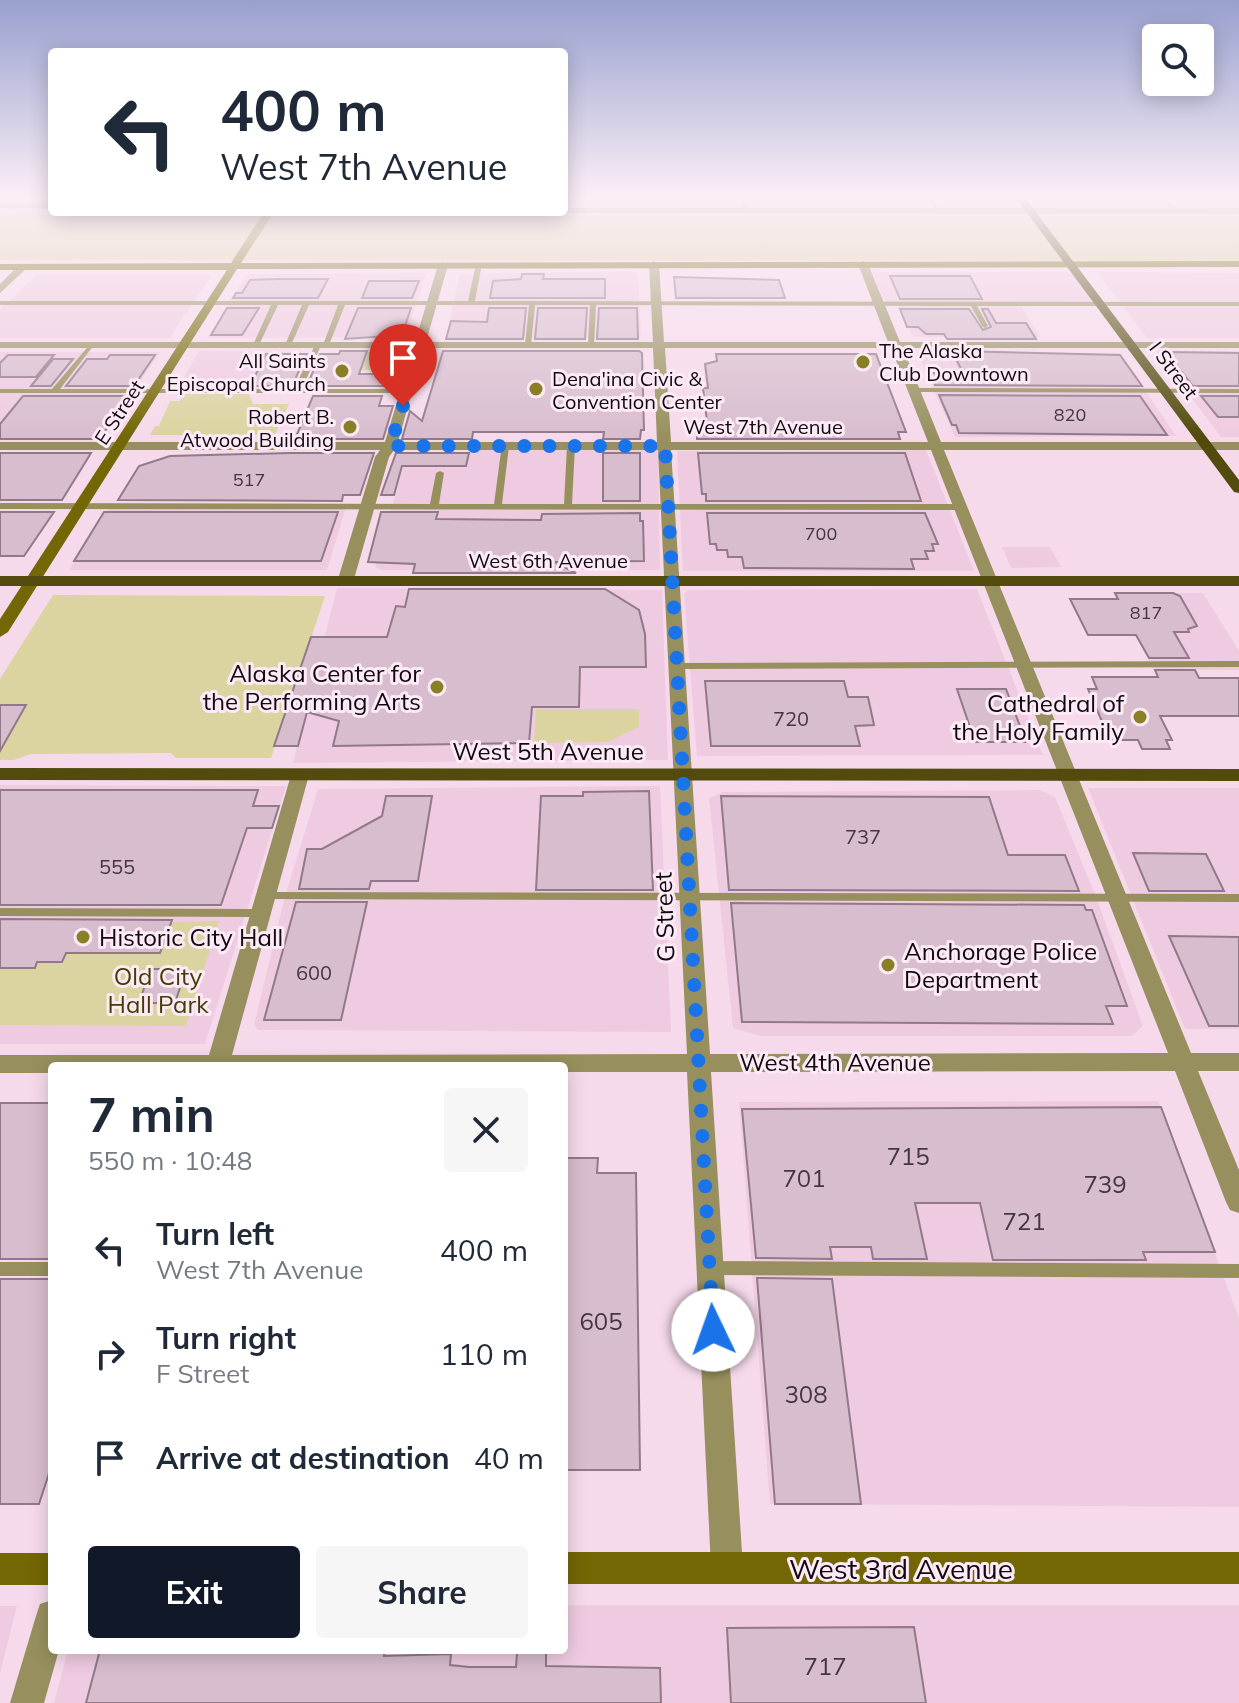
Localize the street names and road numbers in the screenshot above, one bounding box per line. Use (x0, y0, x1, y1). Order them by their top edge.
street label: I Street (1144, 336, 1204, 404)
street label: E Street (89, 375, 149, 449)
street label: West 7th Avenue (683, 414, 843, 439)
street label: West 6th Avenue (468, 548, 628, 573)
street label: West 5th Avenue (452, 736, 644, 766)
street label: G Street (647, 871, 681, 963)
street label: West 4th Avenue (739, 1047, 931, 1077)
street label: West 3rd Avenue (789, 1551, 1013, 1586)

